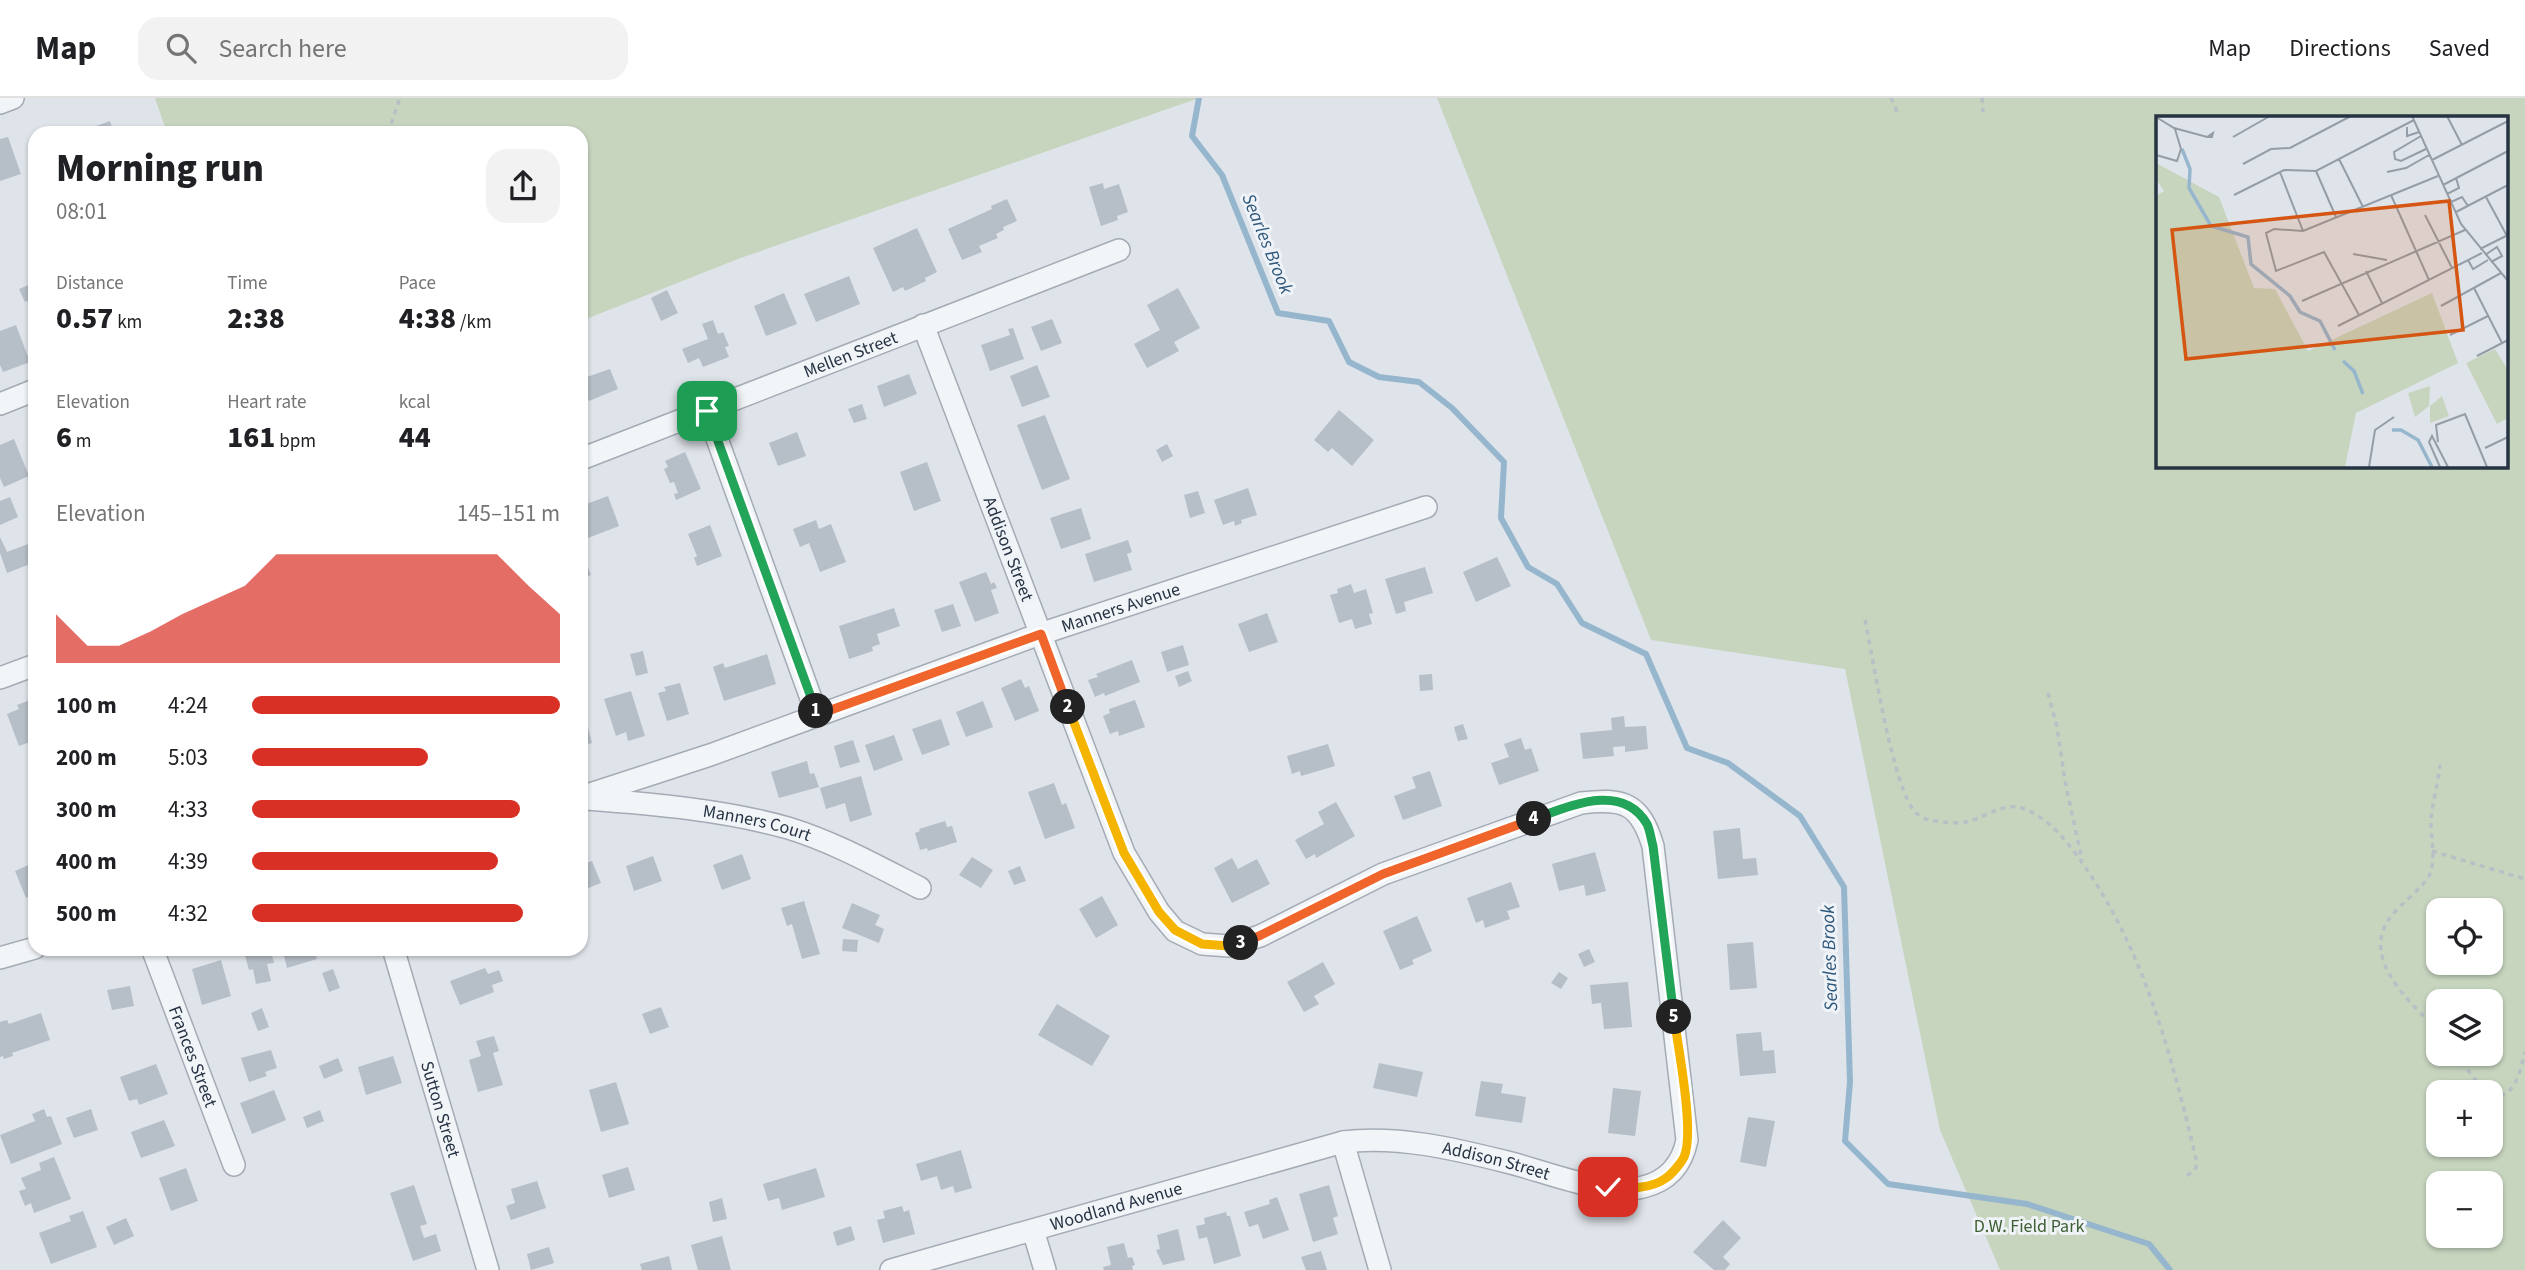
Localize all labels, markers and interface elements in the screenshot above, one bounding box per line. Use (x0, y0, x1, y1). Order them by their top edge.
search box (138, 17, 628, 80)
text: Map (35, 25, 96, 72)
icon: search (162, 29, 200, 67)
text: Search here (218, 30, 347, 67)
text: Map (2208, 31, 2251, 66)
text: Directions (2289, 31, 2391, 66)
text: Saved (2429, 31, 2490, 66)
inset map (2156, 116, 2508, 467)
text: Morning run (56, 142, 264, 196)
button: share (486, 149, 560, 223)
water label: Searles Brook (1235, 190, 1300, 299)
text: 08:01 (56, 195, 107, 228)
text: Distance (56, 270, 124, 297)
text: Time (227, 270, 267, 297)
text: Pace (399, 270, 436, 297)
text: 0.57 (56, 297, 113, 340)
text: 2:38 (227, 297, 285, 340)
text: 4:38 (399, 297, 456, 340)
text: km (113, 309, 142, 336)
text: /km (456, 309, 492, 336)
street label: Mellen Street (800, 325, 901, 384)
pin (677, 381, 737, 441)
text: Elevation (56, 389, 130, 416)
text: Heart rate (227, 389, 306, 416)
text: kcal (399, 389, 431, 416)
icon: arrive (688, 392, 726, 430)
text: 6 (56, 416, 72, 459)
text: 161 (227, 416, 275, 459)
text: 44 (399, 416, 431, 459)
text: m (72, 428, 92, 455)
text: bpm (275, 428, 316, 455)
street label: Addison Street (977, 493, 1039, 605)
text: Elevation (56, 497, 146, 530)
text: 145–151 m (457, 497, 560, 530)
street label: Manners Avenue (1058, 576, 1183, 639)
text: 100 m (56, 689, 117, 722)
text: 4:24 (168, 689, 208, 722)
pin: 2 (1050, 690, 1086, 724)
text: 2 (1062, 693, 1073, 720)
pin: 1 (798, 694, 834, 728)
text: 1 (810, 697, 821, 724)
text: 200 m (56, 741, 117, 774)
text: 5:03 (168, 741, 208, 774)
text: 300 m (56, 793, 117, 826)
text: 4:33 (168, 793, 208, 826)
street label: Manners Court (701, 798, 815, 847)
pin: 4 (1516, 802, 1552, 836)
text: 4 (1528, 805, 1539, 832)
text: 400 m (56, 845, 117, 878)
text: 4:39 (168, 845, 208, 878)
text: 500 m (56, 897, 117, 930)
text: 4:32 (168, 897, 208, 930)
map controls (2426, 898, 2503, 1248)
button: locate (2426, 898, 2503, 975)
water label: Searles Brook (1815, 903, 1845, 1012)
pin: 3 (1224, 926, 1258, 960)
text: 3 (1235, 929, 1246, 956)
button: layers (2426, 989, 2503, 1066)
pin: 5 (1656, 1000, 1692, 1034)
street label: Frances Street (163, 1002, 223, 1111)
text: 5 (1668, 1003, 1679, 1030)
street label: Sutton Street (414, 1058, 467, 1160)
button: + (2426, 1080, 2503, 1157)
street label: Addison Street (1440, 1135, 1553, 1186)
pin (1578, 1157, 1638, 1217)
icon: check (1589, 1168, 1627, 1206)
button: − (2426, 1171, 2503, 1248)
street label: Woodland Avenue (1047, 1176, 1185, 1237)
park label: D.W. Field Park (1974, 1214, 2084, 1239)

